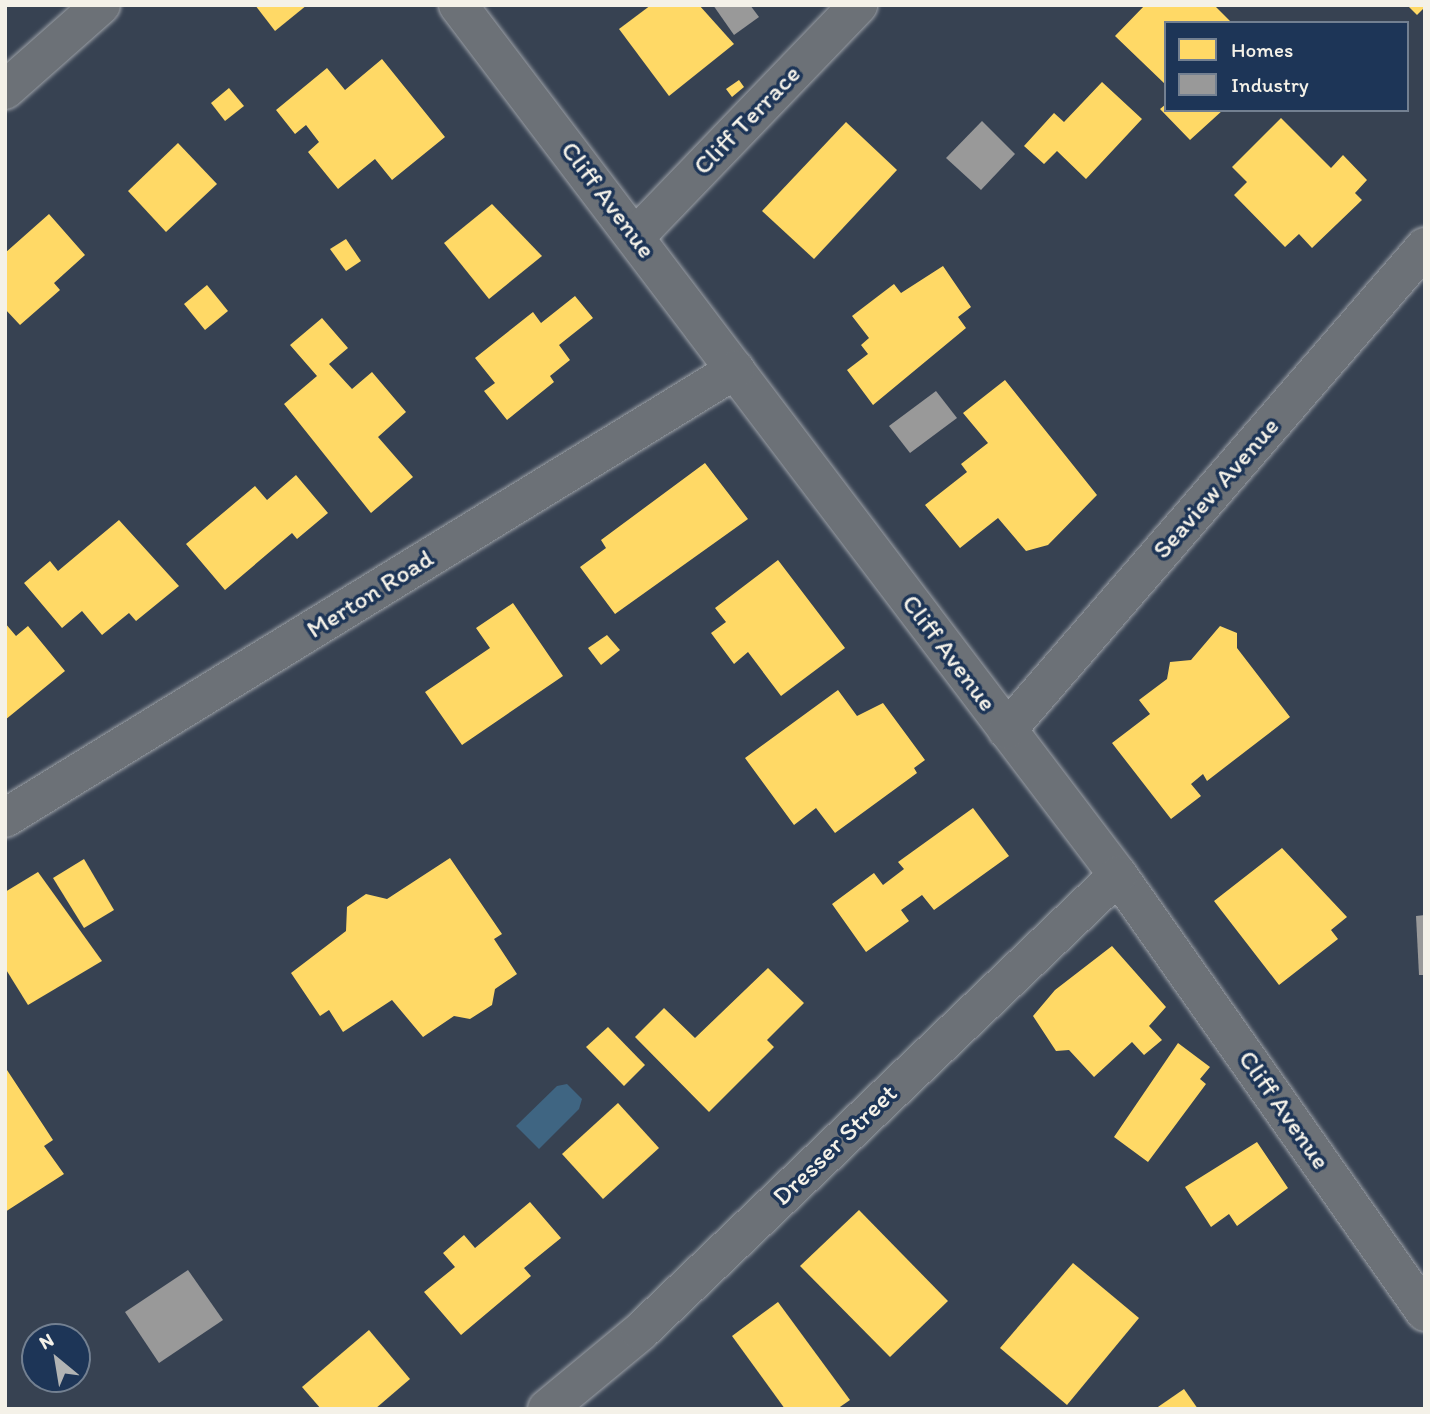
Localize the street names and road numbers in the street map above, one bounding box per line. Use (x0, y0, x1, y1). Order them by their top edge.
street label: Cliff Terrace (688, 60, 806, 180)
street label: Cliff Avenue (554, 136, 662, 264)
street label: Seaview Avenue (1147, 411, 1285, 565)
street label: Merton Road (301, 543, 439, 645)
street label: Cliff Avenue (895, 589, 1003, 717)
street label: Cliff Avenue (1232, 1045, 1336, 1175)
street label: Dresser Street (766, 1078, 904, 1212)

